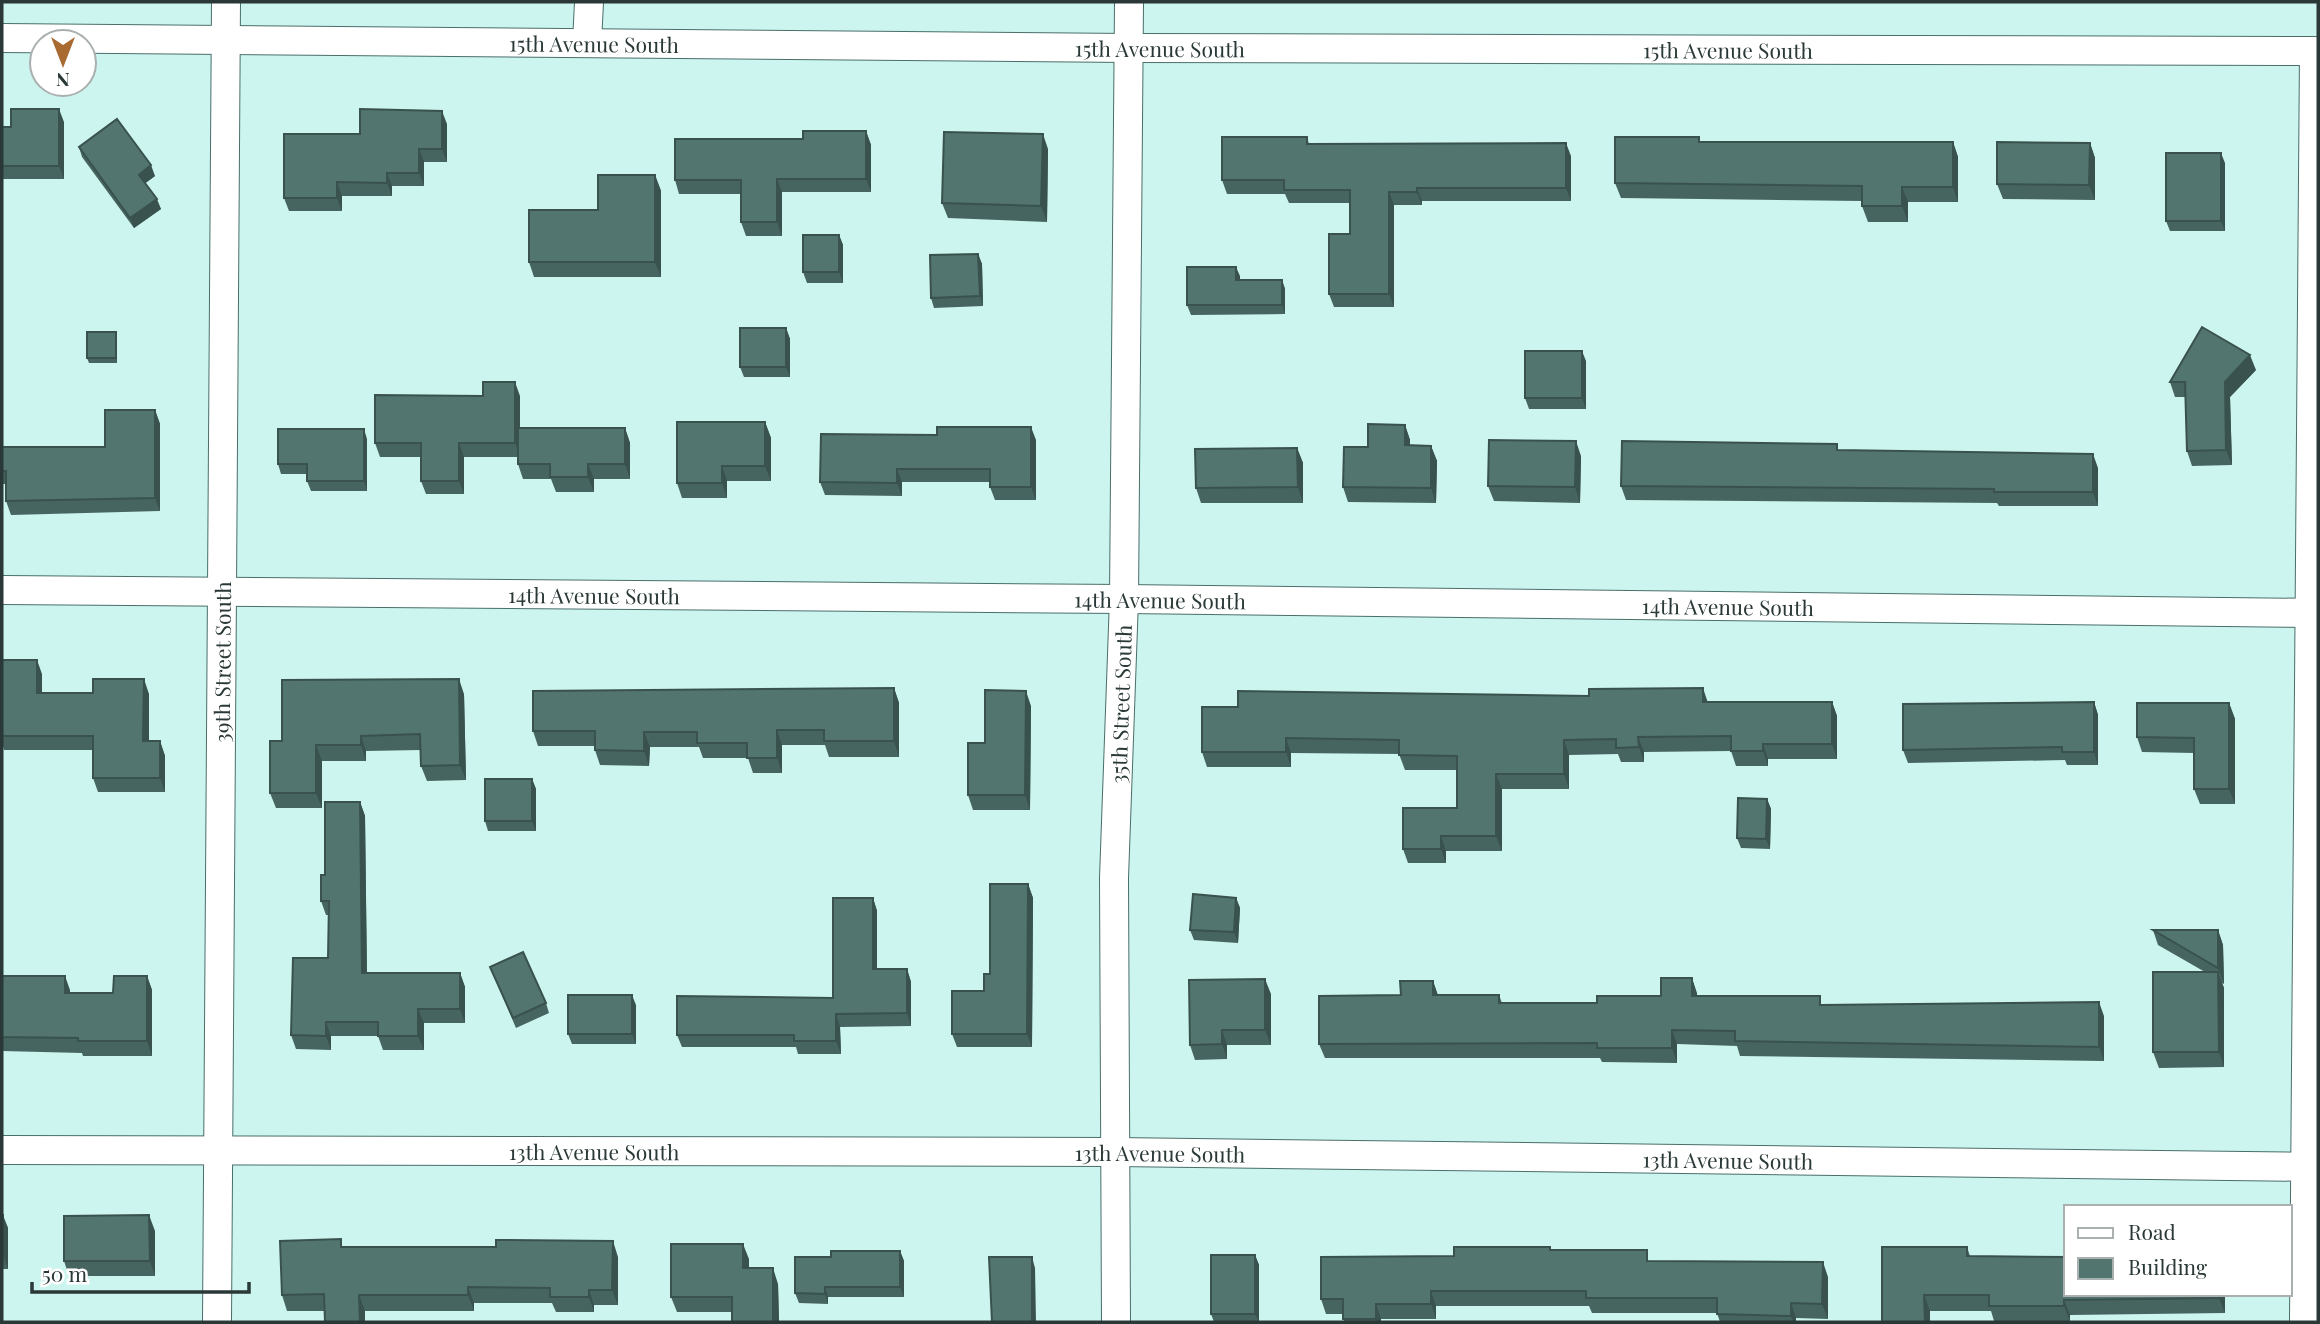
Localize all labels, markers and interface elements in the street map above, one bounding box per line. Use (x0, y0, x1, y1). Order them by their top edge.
north arrow (28, 28, 98, 98)
street label: 15th Avenue South (509, 28, 680, 58)
street label: 15th Avenue South (1075, 34, 1246, 62)
street label: 15th Avenue South (1643, 35, 1814, 64)
text: N (56, 68, 70, 94)
street label: 14th Avenue South (508, 580, 681, 609)
street label: 39th Street South (207, 581, 236, 743)
street label: 14th Avenue South (1074, 585, 1247, 614)
street label: 14th Avenue South (1642, 591, 1815, 621)
street label: 35th Street South (1103, 623, 1137, 784)
street label: 13th Avenue South (509, 1137, 680, 1165)
street label: 13th Avenue South (1075, 1138, 1246, 1168)
street label: 13th Avenue South (1642, 1145, 1814, 1175)
legend (2064, 1205, 2292, 1296)
text: Road (2128, 1217, 2176, 1245)
scale bar (32, 1250, 248, 1294)
text: Building (2128, 1252, 2207, 1280)
text: 50 m (42, 1259, 88, 1287)

